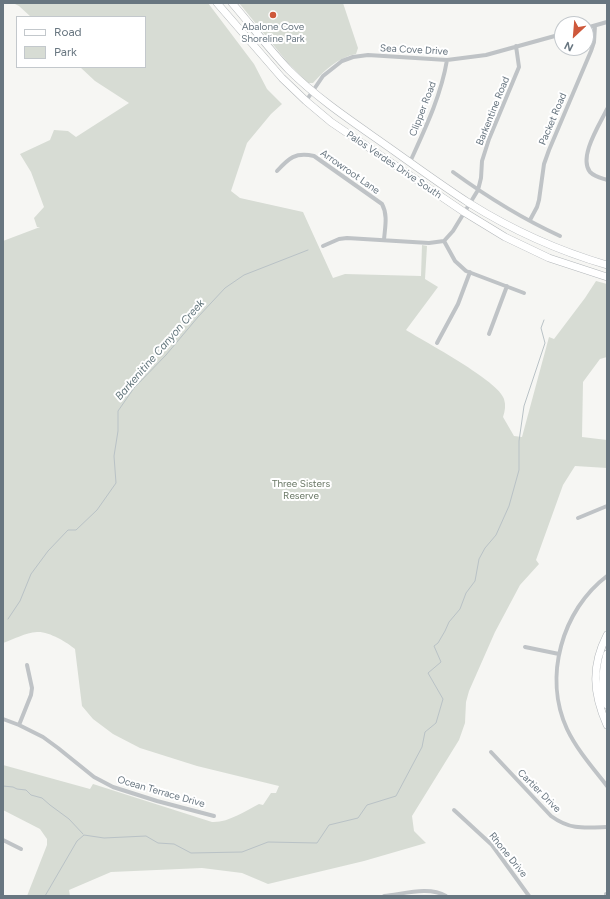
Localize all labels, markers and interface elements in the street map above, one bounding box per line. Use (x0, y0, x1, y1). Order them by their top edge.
marker: Abalone Cove Shoreline Park (268, 10, 278, 20)
legend (16, 16, 146, 68)
north arrow (554, 16, 594, 56)
place label: Abalone Cove Shoreline Park (241, 21, 305, 44)
text: Road (54, 25, 82, 39)
text: N (562, 39, 576, 54)
street label: Sea Cove Drive (380, 42, 448, 58)
text: Park (54, 45, 77, 59)
street label: Barkentine Road (474, 75, 512, 147)
street label: Clipper Road (407, 80, 439, 138)
street label: Packet Road (537, 91, 569, 147)
street label: Palos Verdes Drive South (344, 129, 444, 201)
street label: Arrowroot Lane (318, 147, 382, 197)
water label: Barkenitine Canyon Creek (113, 297, 207, 403)
park label: Three Sisters Reserve (272, 478, 330, 502)
street label: Cartier Drive (515, 767, 563, 815)
street label: Ocean Terrace Drive (116, 774, 206, 810)
street label: Rhone Drive (486, 830, 530, 880)

